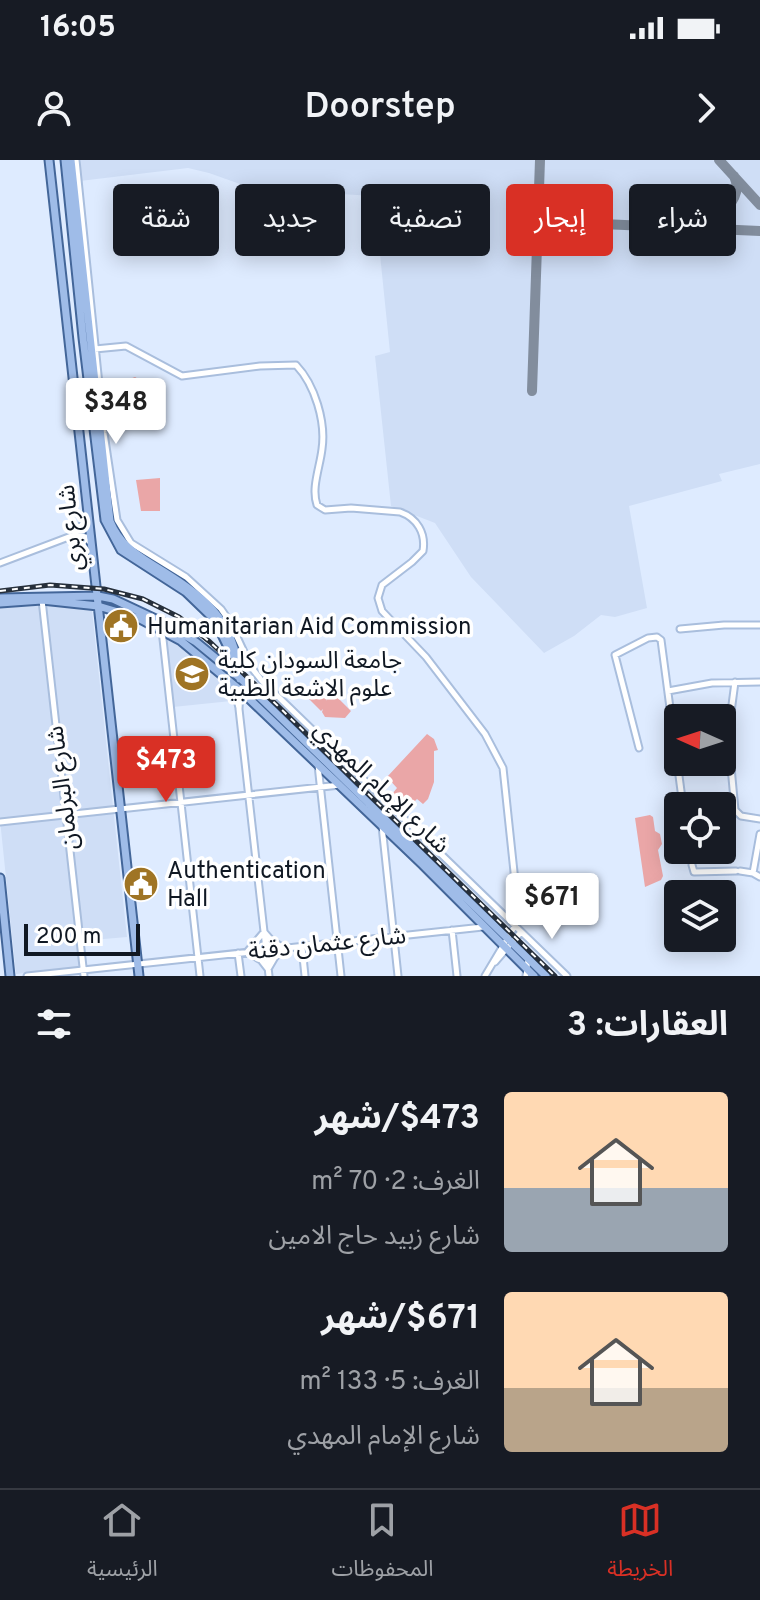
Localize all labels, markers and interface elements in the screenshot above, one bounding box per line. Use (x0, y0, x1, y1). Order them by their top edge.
text: 16:05 (40, 10, 116, 47)
text: Doorstep (304, 85, 456, 131)
icon: person (32, 86, 76, 130)
icon: forward (684, 86, 728, 130)
chip: شقة (113, 184, 219, 256)
chip: جديد (235, 184, 345, 256)
chip: تصفية (361, 184, 490, 256)
chip: إيجار (506, 184, 613, 256)
chip: شراء (629, 184, 736, 256)
pin: $348 (69, 378, 163, 446)
text: $348 (84, 387, 148, 420)
street label: شارع بري (53, 483, 93, 572)
public building icon: Humanitarian Aid Commission (102, 607, 140, 645)
place label: Humanitarian Aid Commission (147, 613, 472, 643)
place label: جامعة السودان كلية علوم الاشعة الطبية (218, 647, 402, 706)
school or university icon: جامعة السودان كلية علوم الاشعة الطبية (173, 655, 211, 693)
north arrow (664, 704, 736, 776)
map controls (664, 704, 736, 952)
street label: شارع الإمام المهدي (305, 716, 455, 862)
street label: شارع البرلمان (41, 724, 86, 852)
pin: $473 (119, 736, 213, 804)
text: $473 (135, 745, 197, 778)
button: locate (664, 792, 736, 864)
place label: Authentication Hall (167, 857, 326, 915)
public building icon: Authentication Hall (122, 865, 160, 903)
pin: $671 (505, 873, 599, 941)
button: layers (664, 880, 736, 952)
text: $671 (524, 882, 580, 915)
scale bar (24, 920, 140, 956)
street label: شارع عثمان دقنة (247, 922, 408, 968)
text: 200 m (36, 924, 101, 951)
icon: filters (32, 1002, 76, 1046)
text: العقارات: 3 (567, 1005, 728, 1048)
text: $473/شهر (315, 1098, 480, 1141)
icon: home (568, 1124, 664, 1220)
text: الغرف: 2 · 70 m² (311, 1166, 480, 1199)
text: شارع زبيد حاج الامين (269, 1221, 480, 1254)
text: $671/شهر (321, 1298, 480, 1341)
icon: home (568, 1324, 664, 1420)
text: الغرف: 5 · 133 m² (300, 1366, 480, 1399)
text: شارع الإمام المهدي (287, 1421, 480, 1454)
tab: الرئيسية (87, 1498, 158, 1592)
tab: المحفوظات (331, 1498, 433, 1592)
tab: الخريطة (607, 1498, 673, 1592)

